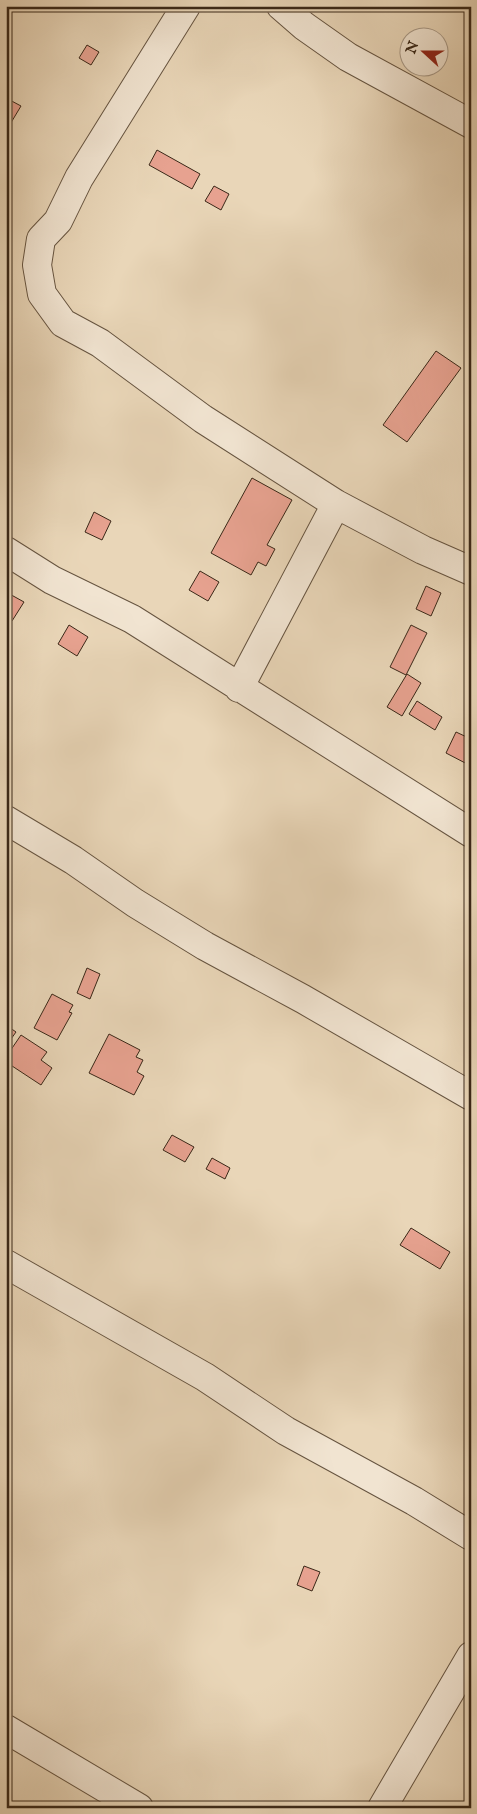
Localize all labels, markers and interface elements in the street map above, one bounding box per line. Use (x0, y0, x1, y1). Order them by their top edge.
north arrow (400, 28, 450, 78)
text: N (402, 39, 423, 58)

